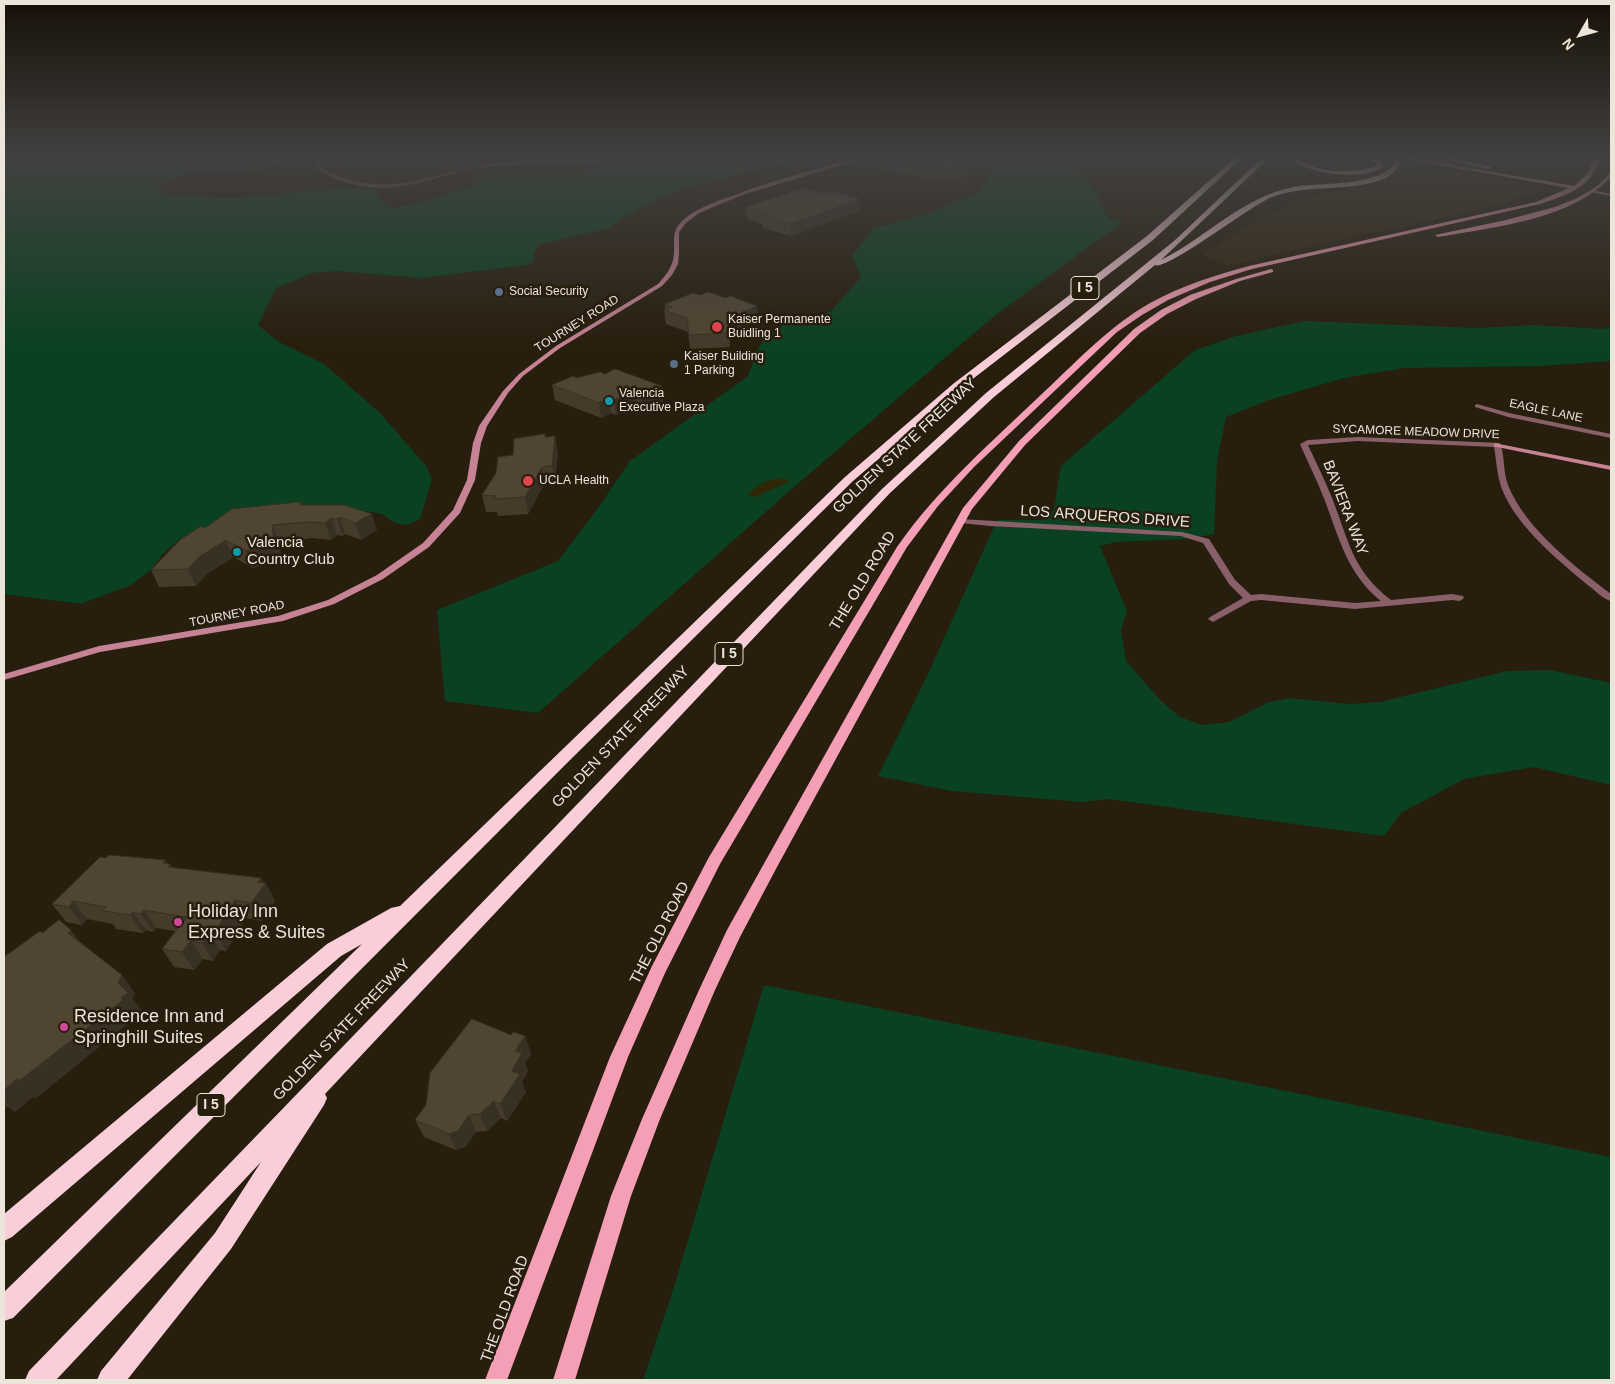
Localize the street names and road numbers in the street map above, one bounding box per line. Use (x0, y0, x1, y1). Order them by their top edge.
road number: I 5 (1071, 276, 1099, 300)
street label: TOURNEY ROAD (532, 292, 622, 356)
street label: GOLDEN STATE FREEWAY (829, 375, 981, 517)
street label: EAGLE LANE (1508, 396, 1584, 426)
street label: SYCAMORE MEADOW DRIVE (1332, 422, 1500, 442)
street label: BAVIERA WAY (1319, 458, 1371, 558)
street label: LOS ARQUEROS DRIVE (1020, 502, 1190, 532)
street label: THE OLD ROAD (826, 528, 900, 634)
street label: TOURNEY ROAD (188, 598, 286, 630)
road number: I 5 (715, 642, 743, 666)
street label: GOLDEN STATE FREEWAY (548, 662, 694, 812)
street label: THE OLD ROAD (626, 879, 694, 987)
street label: GOLDEN STATE FREEWAY (269, 955, 415, 1105)
road number: I 5 (197, 1094, 225, 1116)
street label: THE OLD ROAD (477, 1253, 533, 1365)

